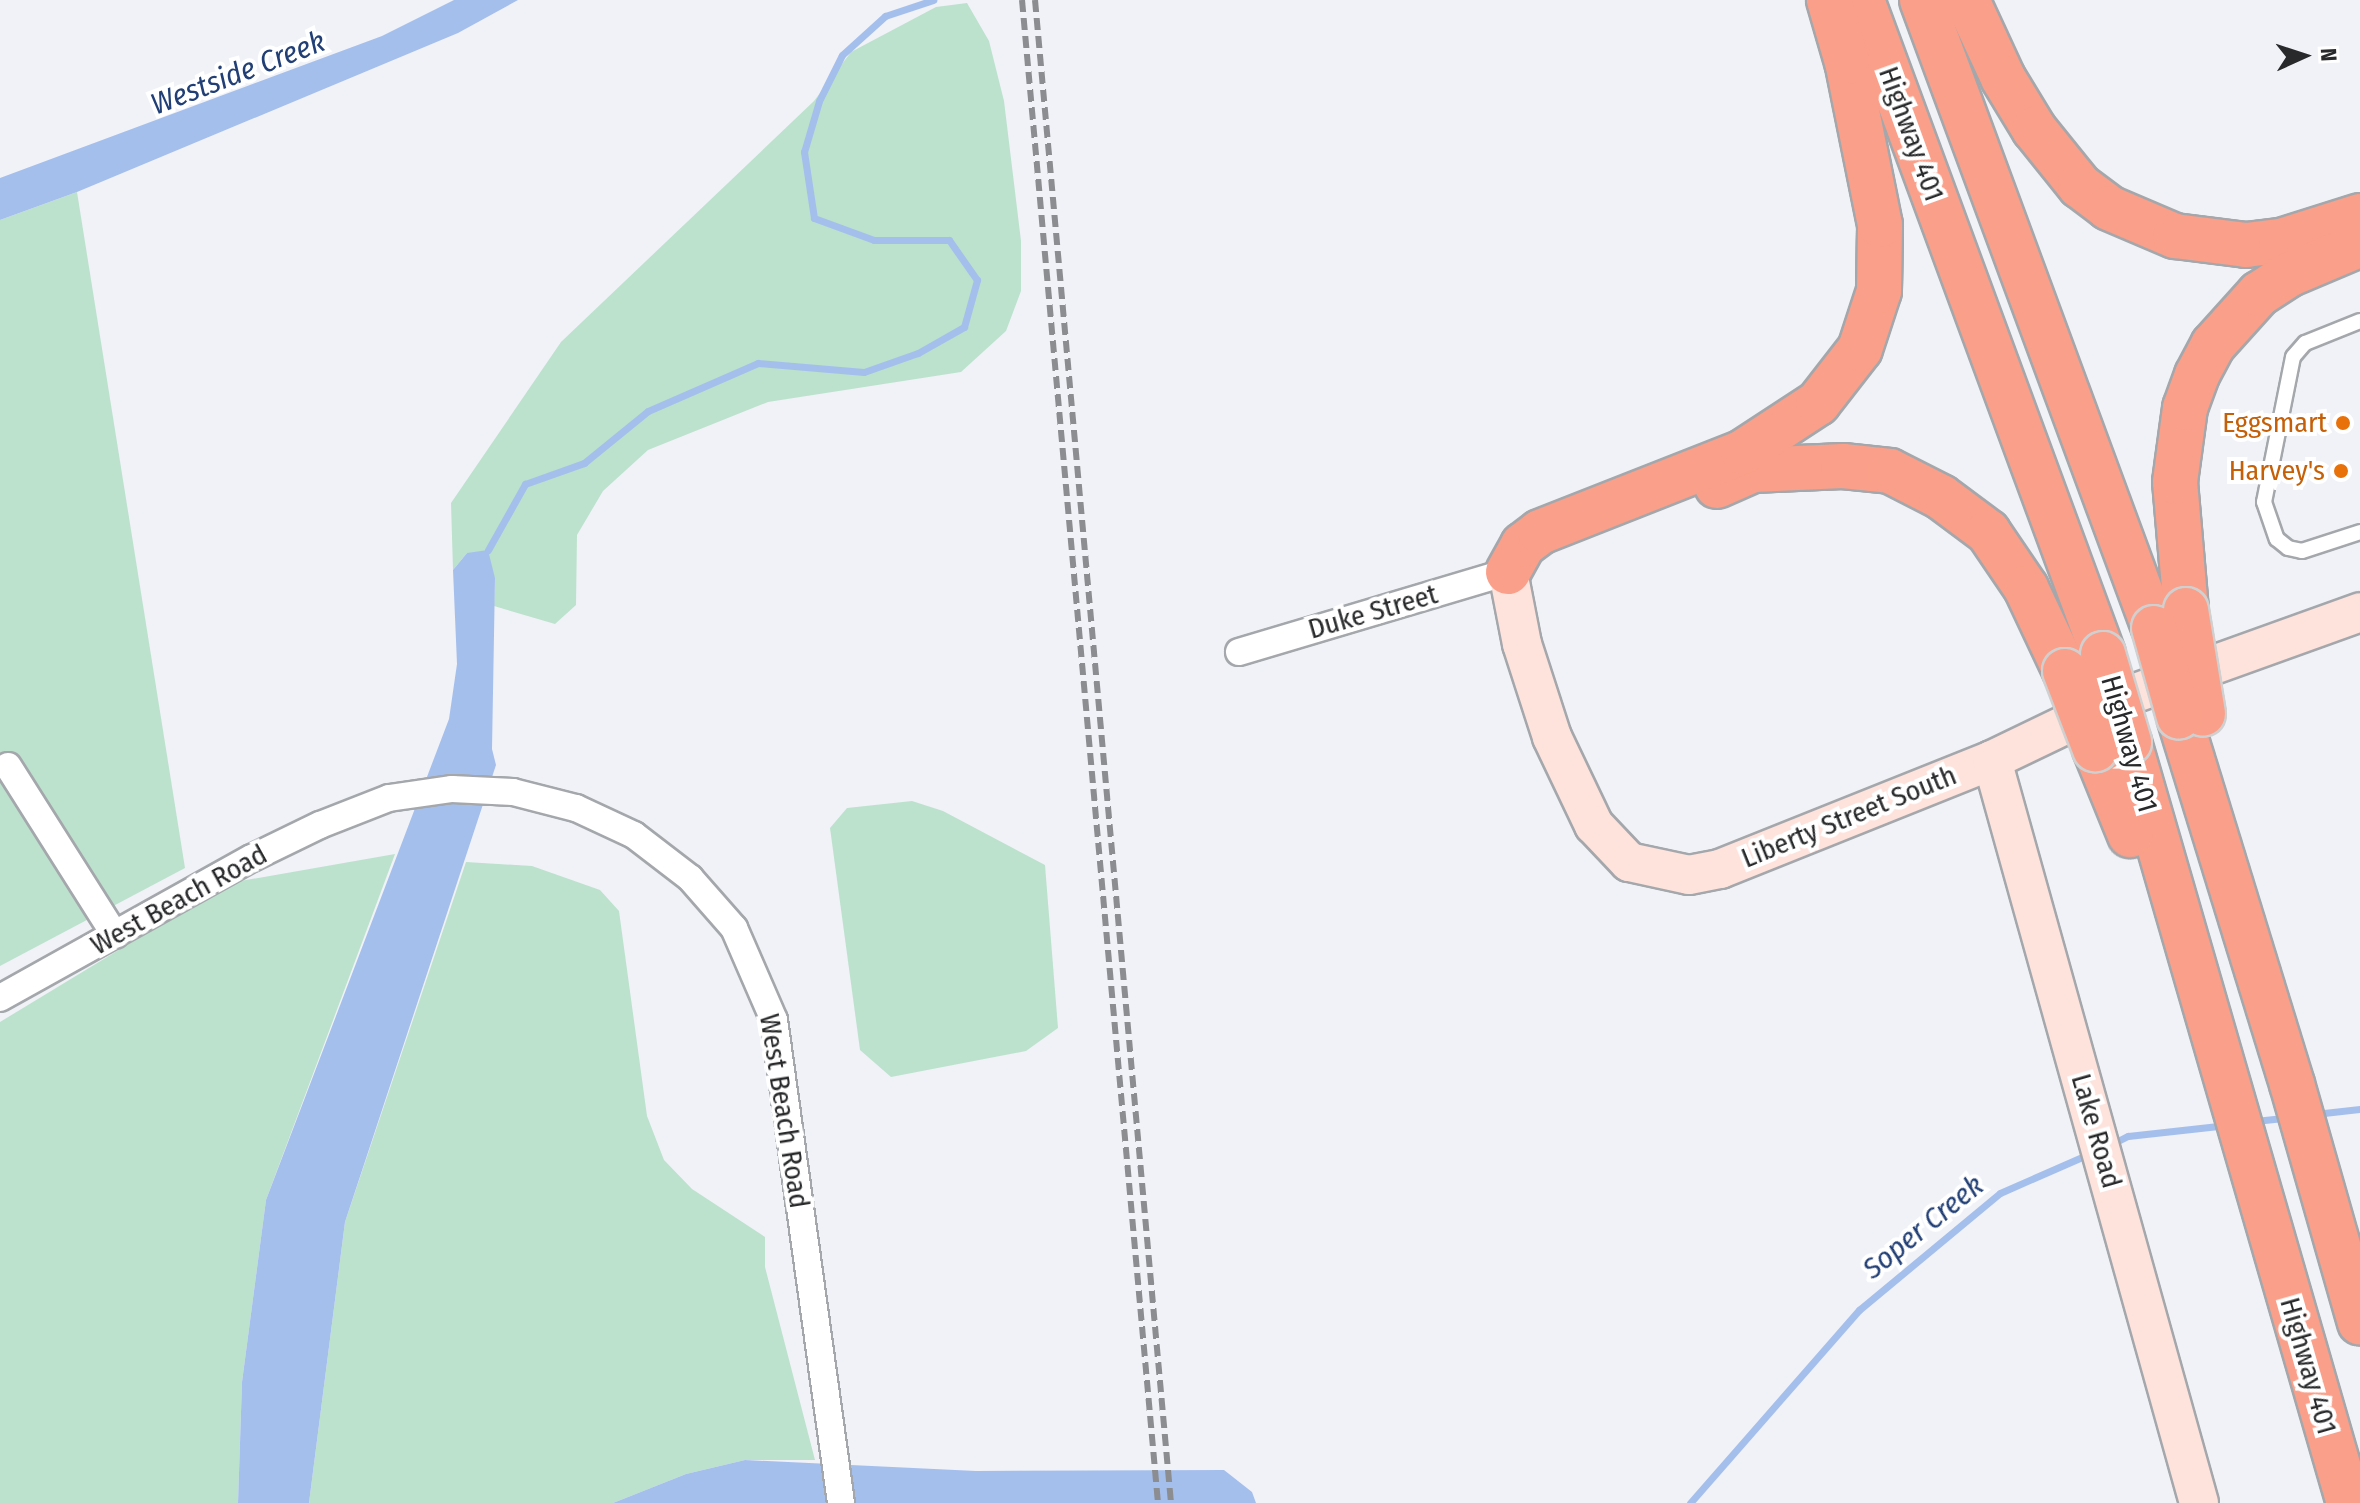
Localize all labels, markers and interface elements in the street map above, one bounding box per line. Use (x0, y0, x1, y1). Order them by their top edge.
north arrow (2264, 16, 2344, 96)
water label: Westside Creek (146, 23, 330, 123)
text: N (2315, 47, 2342, 62)
street label: Highway 401 (1871, 62, 1951, 206)
place label: Eggsmart (2222, 406, 2327, 440)
marker: Eggsmart (2334, 414, 2352, 432)
place label: Harvey's (2229, 454, 2325, 488)
marker: Harvey's (2332, 462, 2350, 480)
street label: Duke Street (1304, 578, 1442, 646)
street label: Highway 401 (2093, 672, 2165, 816)
street label: Liberty Street South (1737, 759, 1961, 875)
street label: West Beach Road (85, 838, 273, 962)
street label: West Beach Road (752, 1011, 816, 1211)
street label: Lake Road (2064, 1070, 2128, 1192)
water label: Soper Creek (1855, 1167, 1991, 1287)
street label: Highway 401 (2272, 1294, 2344, 1438)

